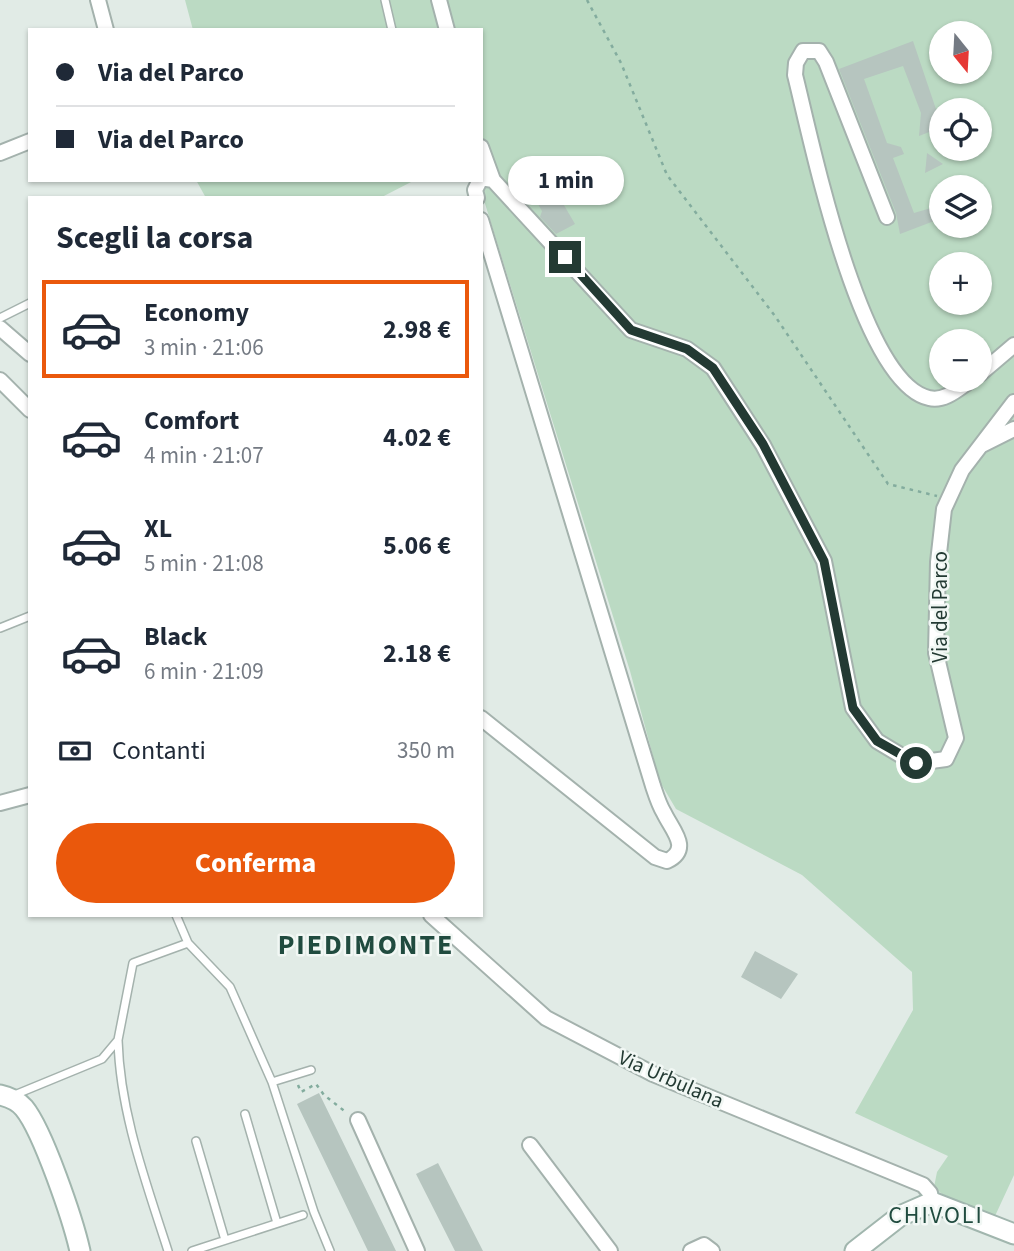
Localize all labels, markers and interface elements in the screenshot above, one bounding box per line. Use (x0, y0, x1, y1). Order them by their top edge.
north arrow (929, 21, 992, 84)
map controls (929, 21, 992, 392)
text: Via del Parco (98, 54, 244, 91)
button: locate (929, 98, 992, 161)
text: Via del Parco (98, 121, 244, 158)
callout: 1 min (507, 156, 623, 204)
text: 1 min (538, 164, 594, 197)
button: layers (929, 175, 992, 238)
text: Scegli la corsa (56, 215, 253, 261)
route end (549, 241, 581, 273)
button: + (929, 252, 992, 315)
text: Economy (144, 294, 249, 331)
icon: car (60, 298, 123, 361)
text: 2.98 € (383, 311, 451, 348)
button: − (929, 329, 992, 392)
text: 3 min · 21:06 (144, 331, 264, 364)
text: Comfort (144, 402, 239, 439)
icon: car (60, 406, 123, 469)
text: 4.02 € (383, 419, 451, 456)
text: 4 min · 21:07 (144, 439, 264, 472)
text: XL (144, 510, 172, 547)
icon: car (60, 514, 123, 577)
text: 5.06 € (383, 527, 451, 564)
text: 5 min · 21:08 (144, 547, 264, 580)
street label: Via del Parco (925, 551, 955, 663)
text: Black (144, 618, 207, 655)
icon: car (60, 622, 123, 685)
text: 2.18 € (383, 635, 451, 672)
text: 6 min · 21:09 (144, 655, 264, 688)
icon: cash (56, 732, 94, 770)
text: Contanti (112, 732, 206, 769)
text: 350 m (397, 734, 455, 767)
route start (900, 747, 932, 779)
button: Conferma (56, 823, 455, 903)
district label: PIEDIMONTE (278, 925, 454, 965)
street label: Via Urbulana (613, 1042, 729, 1116)
district label: CHIVOLI (888, 1198, 984, 1233)

